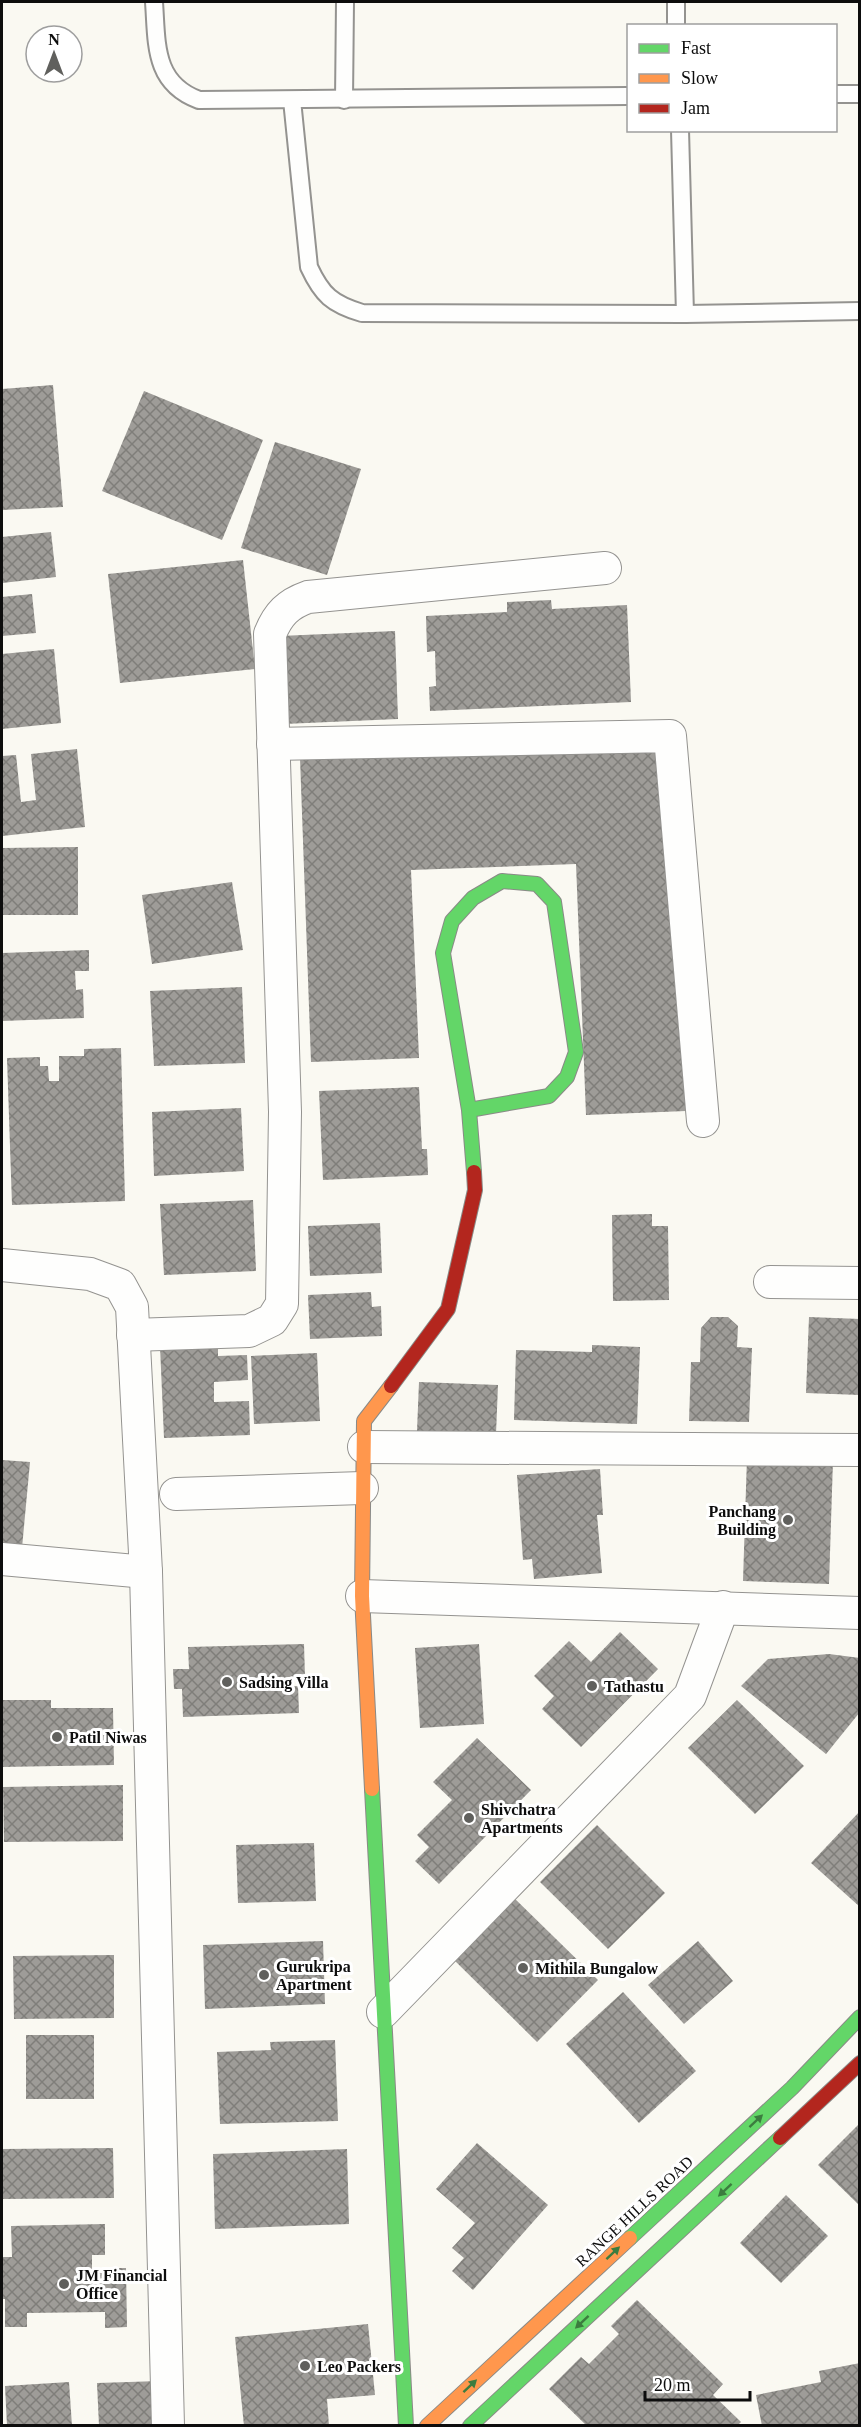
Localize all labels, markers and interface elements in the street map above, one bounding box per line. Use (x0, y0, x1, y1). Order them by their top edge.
north arrow (24, 24, 84, 84)
legend (627, 24, 837, 132)
text: N (48, 31, 60, 48)
text: Fast (681, 38, 711, 58)
text: Slow (681, 68, 718, 88)
text: Jam (681, 98, 710, 118)
place label: Panchang Building (708, 1503, 776, 1539)
marker: Panchang Building (781, 1513, 795, 1527)
place label: Sadsing Villa (239, 1674, 328, 1692)
marker: Sadsing Villa (220, 1675, 234, 1689)
place label: Tathastu (604, 1678, 664, 1695)
marker: Tathastu (585, 1679, 599, 1693)
place label: Patil Niwas (69, 1729, 147, 1746)
marker: Patil Niwas (50, 1730, 64, 1744)
place label: Shivchatra Apartments (481, 1801, 563, 1837)
marker: Shivchatra Apartments (462, 1811, 476, 1825)
place label: Gurukripa Apartment (276, 1958, 352, 1994)
place label: Mithila Bungalow (535, 1960, 659, 1978)
marker: Mithila Bungalow (516, 1961, 530, 1975)
marker: Gurukripa Apartment (257, 1968, 271, 1982)
one-way arrow (748, 2115, 763, 2128)
street label: RANGE HILLS ROAD (572, 2153, 696, 2270)
one-way arrow (718, 2183, 733, 2196)
one-way arrow (606, 2247, 620, 2261)
place label: JM Financial Office (76, 2267, 168, 2302)
marker: JM Financial Office (57, 2277, 71, 2291)
one-way arrow (575, 2315, 590, 2328)
place label: Leo Packers (317, 2358, 401, 2375)
marker: Leo Packers (298, 2359, 312, 2373)
scale bar (645, 2364, 750, 2402)
text: 20 m (654, 2375, 691, 2395)
one-way arrow (462, 2379, 477, 2393)

